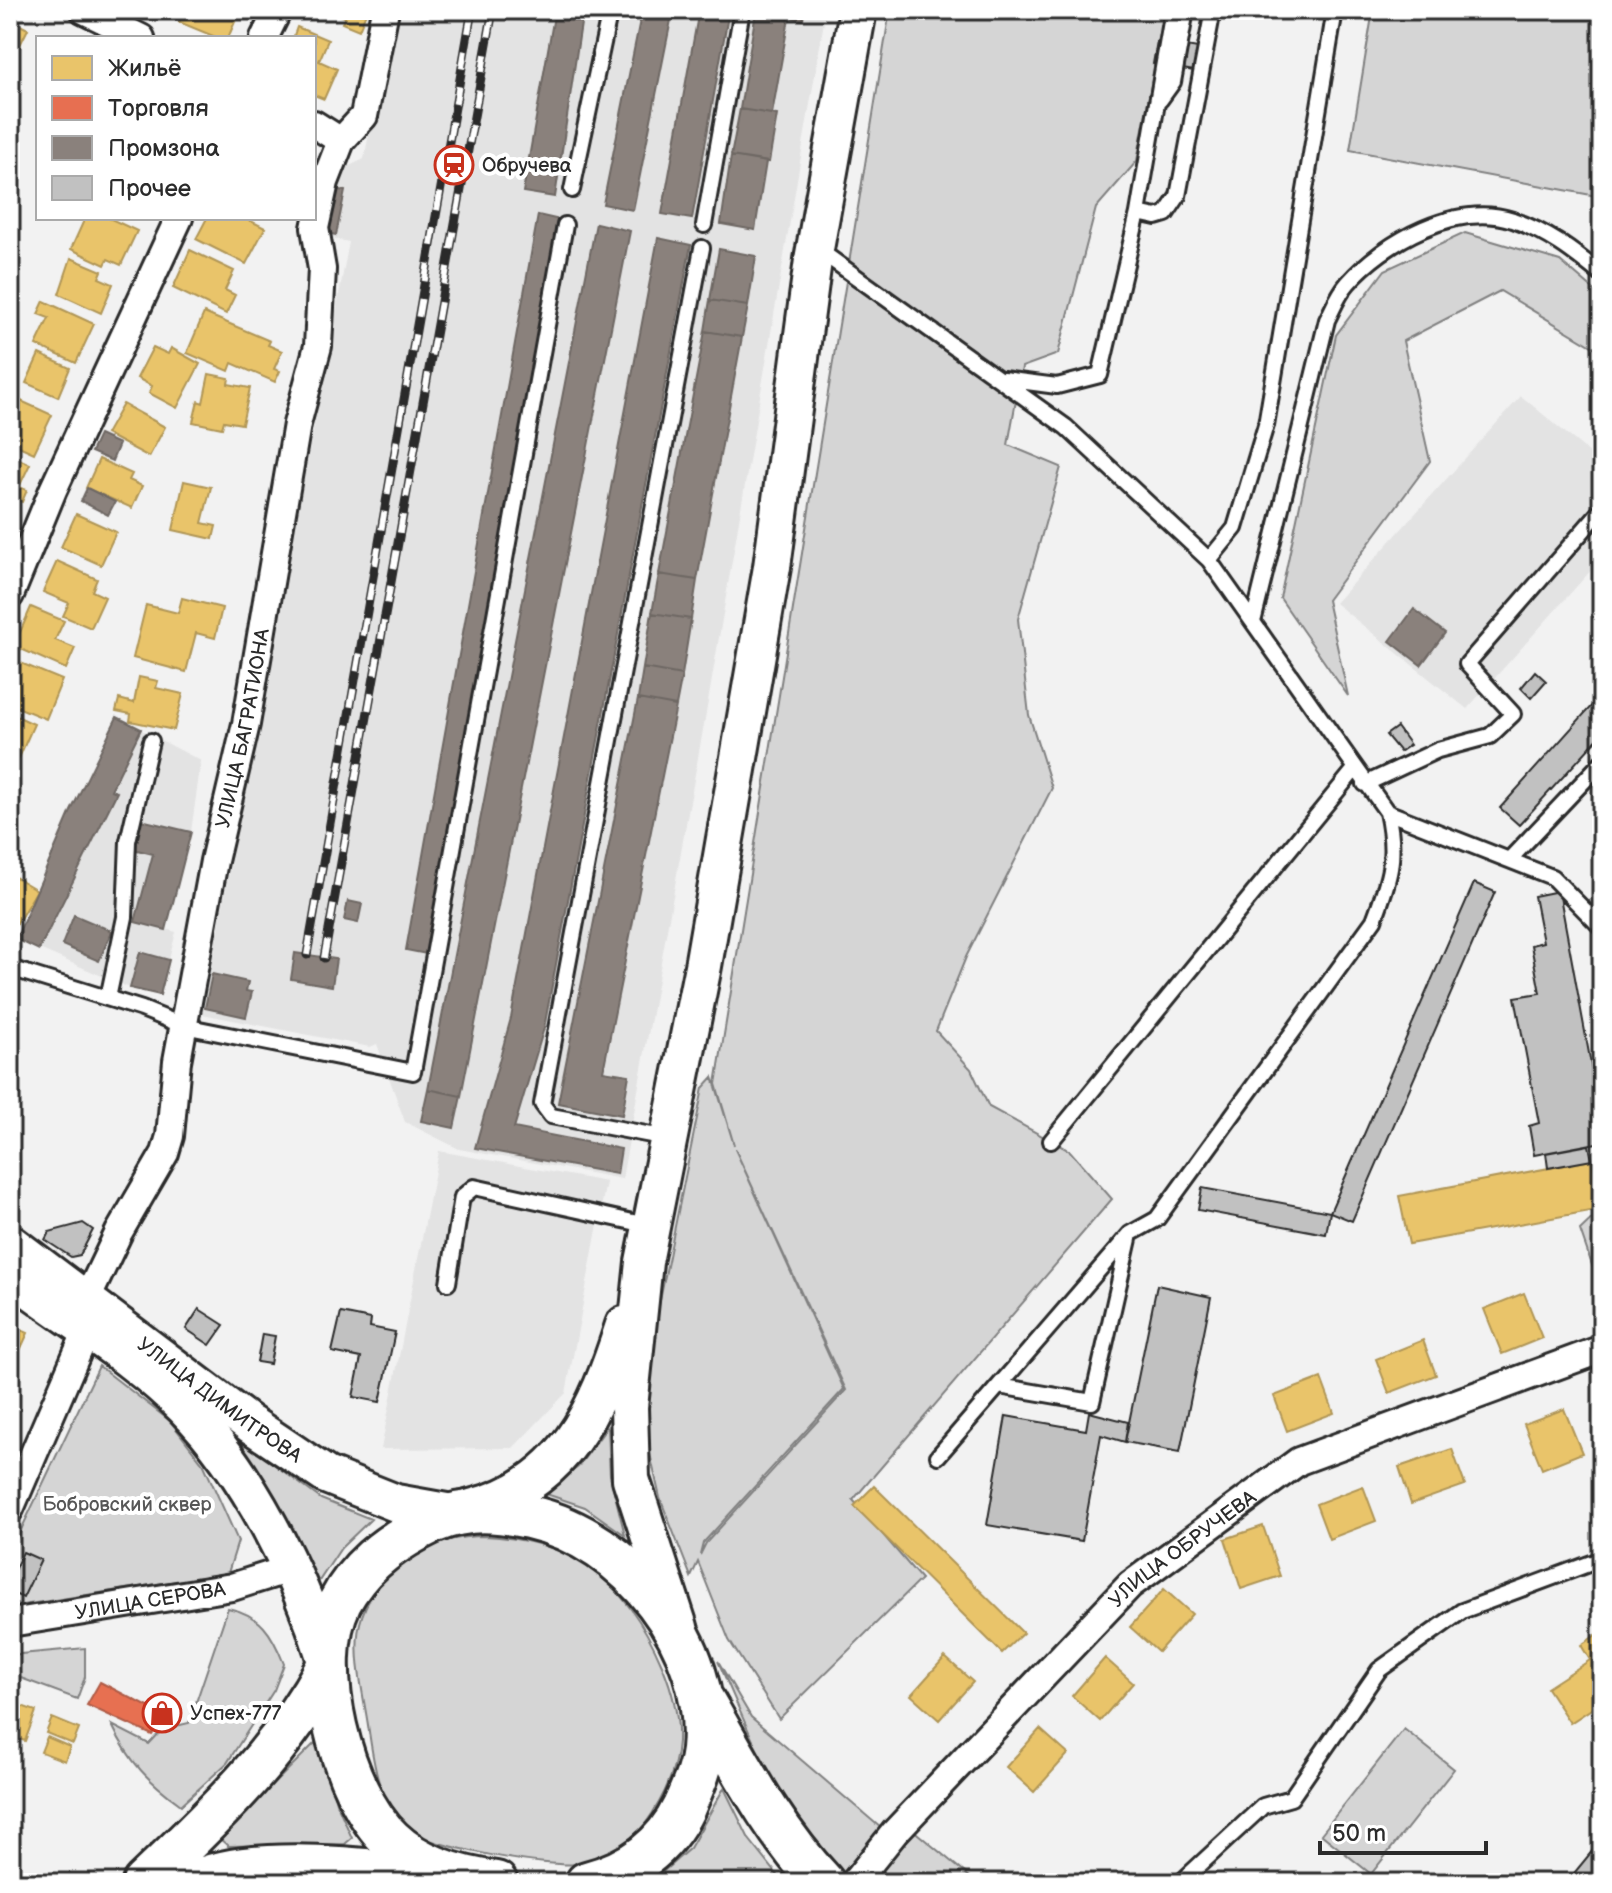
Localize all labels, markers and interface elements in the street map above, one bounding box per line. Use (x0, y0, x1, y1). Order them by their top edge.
legend (36, 36, 316, 220)
text: Жильё (108, 54, 181, 83)
text: Торговля (108, 94, 209, 123)
text: Промзона (108, 134, 220, 163)
station icon: Обручева (433, 144, 475, 186)
place label: Обручева (482, 154, 572, 178)
text: Прочее (108, 174, 191, 203)
street label: УЛИЦА БАГРАТИОНА (211, 626, 275, 830)
street label: УЛИЦА ДИМИТРОВА (133, 1333, 307, 1469)
street label: УЛИЦА ОБРУЧЕВА (1104, 1485, 1262, 1613)
park label: Бобровский сквер (42, 1493, 212, 1517)
street label: УЛИЦА СЕРОВА (73, 1577, 228, 1625)
shop icon: Успех-777 (141, 1692, 183, 1734)
place label: Успех-777 (190, 1702, 282, 1726)
scale bar (1320, 1805, 1486, 1855)
text: 50 m (1332, 1819, 1386, 1848)

